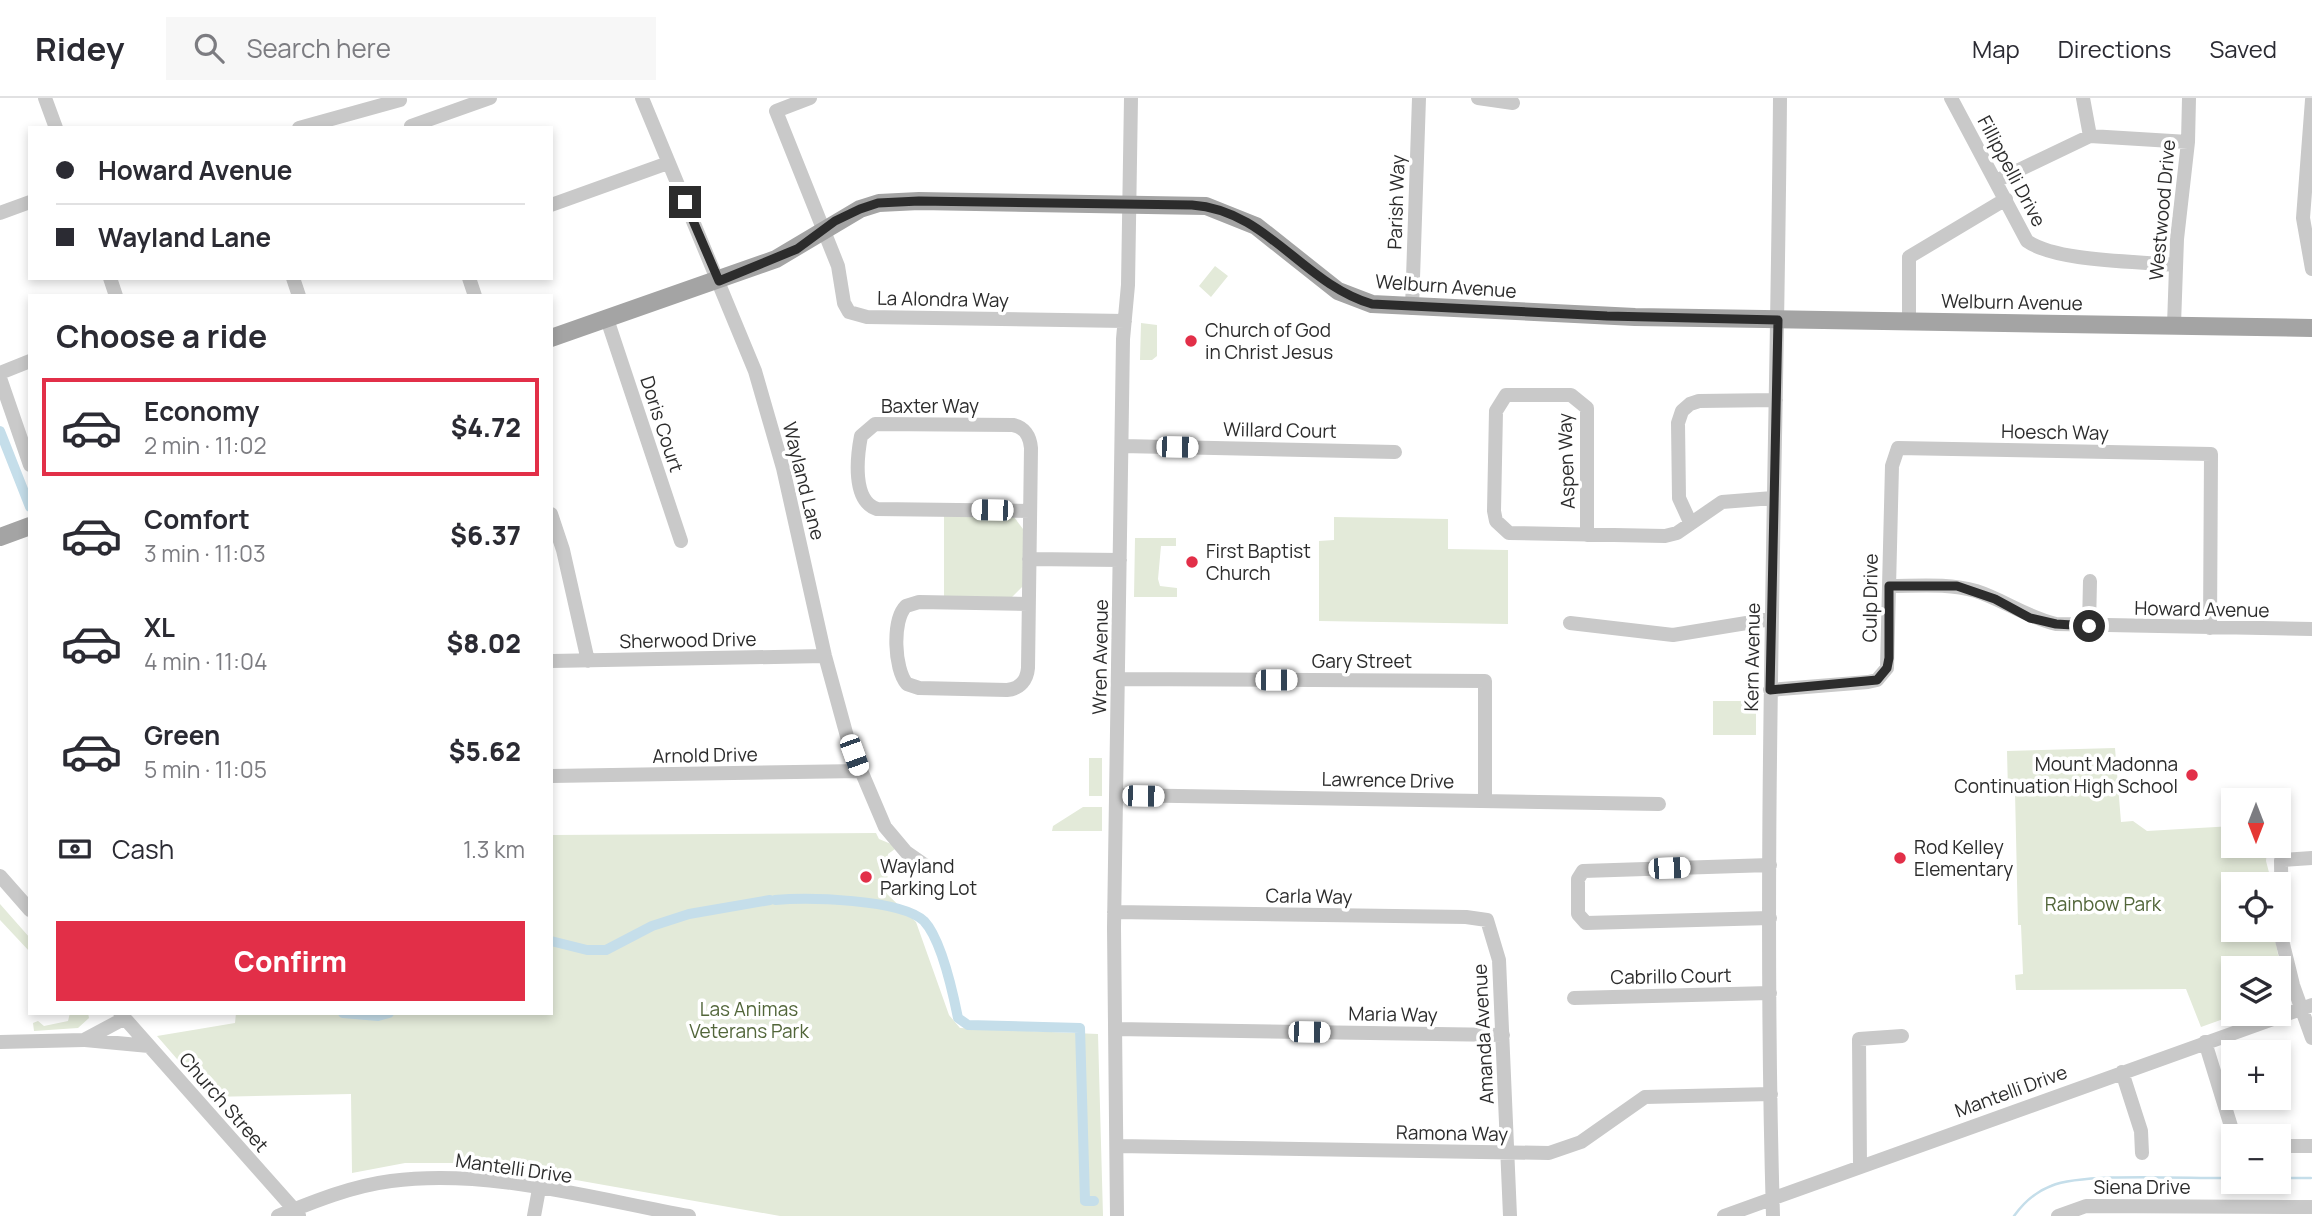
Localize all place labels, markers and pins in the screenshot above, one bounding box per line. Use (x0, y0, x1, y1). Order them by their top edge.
place label: Church of God in Christ Jesus (1205, 317, 1333, 365)
marker: Church of God in Christ Jesus (1183, 333, 1199, 349)
place label: First Baptist Church (1206, 538, 1311, 586)
marker: First Baptist Church (1184, 554, 1200, 570)
place label: Mount Madonna Continuation High School (1954, 751, 2178, 799)
marker: Mount Madonna Continuation High School (2184, 767, 2200, 783)
place label: Rod Kelley Elementary (1914, 834, 2013, 882)
marker: Rod Kelley Elementary (1892, 850, 1908, 866)
place label: Wayland Parking Lot (880, 853, 977, 901)
marker: Wayland Parking Lot (858, 869, 874, 885)

